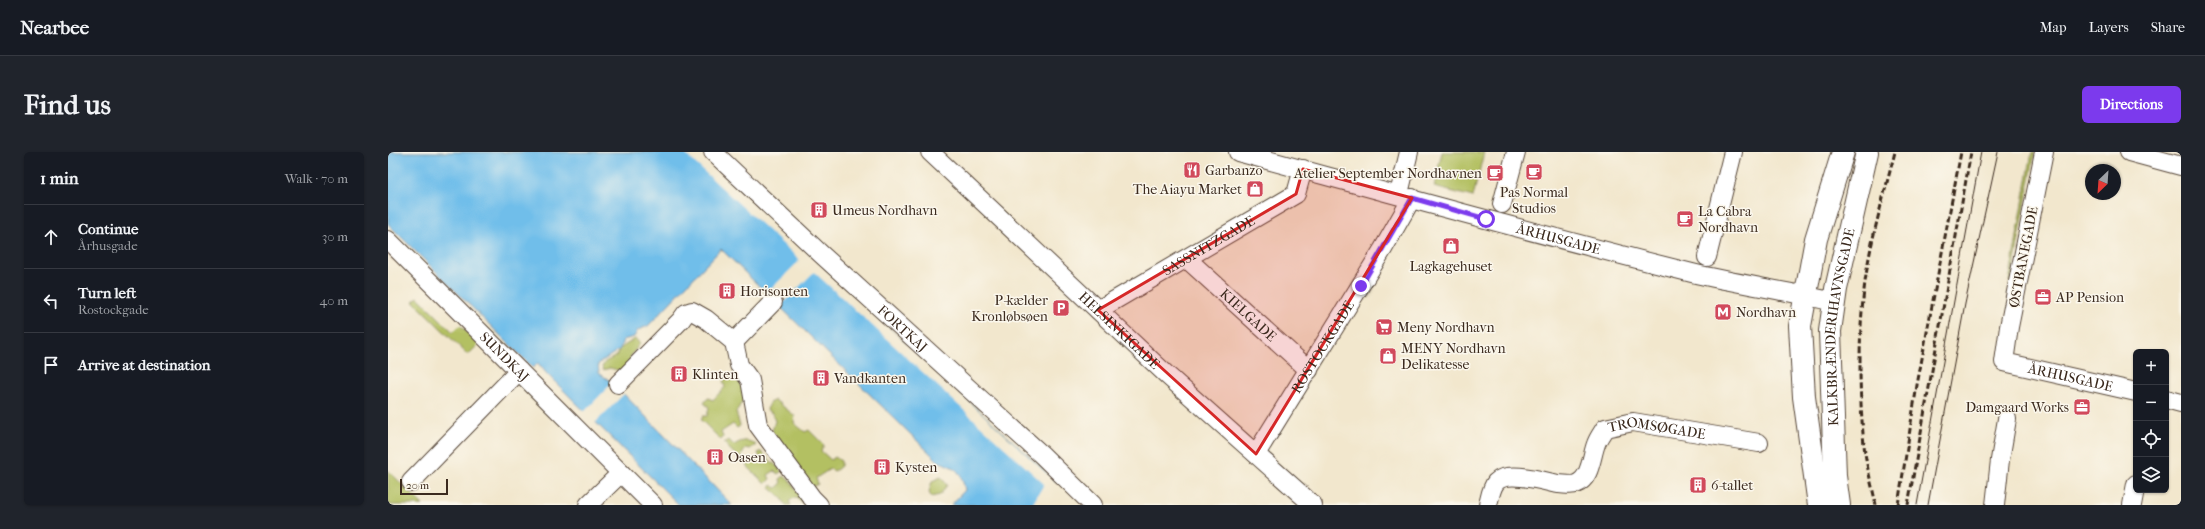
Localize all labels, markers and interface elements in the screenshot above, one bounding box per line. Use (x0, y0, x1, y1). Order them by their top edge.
text: Nearbee (20, 17, 89, 39)
text: Map (2040, 19, 2067, 36)
text: Layers (2089, 19, 2129, 36)
text: Share (2151, 19, 2185, 36)
button: Directions (2082, 86, 2181, 123)
text: Find us (24, 88, 111, 121)
restaurant icon: Garbanzo (1182, 160, 1202, 180)
place label: Garbanzo (1205, 162, 1263, 179)
cafe icon: Pas Normal Studios (1524, 162, 1544, 182)
cafe icon: Atelier September Nordhavnen (1485, 163, 1505, 183)
north arrow (2085, 164, 2121, 200)
place label: Atelier September Nordhavnen (1293, 165, 1482, 182)
text: 1 min (40, 168, 79, 188)
text: Walk · 70 m (285, 171, 348, 186)
shop icon: The Aiayu Market (1245, 179, 1265, 199)
place label: The Aiayu Market (1133, 181, 1242, 198)
place label: Pas Normal Studios (1500, 184, 1568, 217)
building icon: Umeus Nordhavn (809, 200, 829, 220)
place label: Umeus Nordhavn (832, 202, 937, 219)
place label: La Cabra Nordhavn (1698, 203, 1758, 236)
street label: ØSTBANEGADE (2005, 204, 2042, 309)
cafe icon: La Cabra Nordhavn (1675, 209, 1695, 229)
route start (1477, 210, 1495, 228)
street label: SASSNITZGADE (1160, 212, 1258, 279)
street label: ÅRHUSGADE (1513, 219, 1603, 258)
text: Continue (78, 220, 138, 238)
icon: ahead (40, 226, 62, 248)
street label: KALKBRÆNDERIHAVNSGADE (1822, 226, 1859, 427)
text: 30 m (322, 229, 348, 244)
shop icon: Lagkagehuset (1441, 236, 1461, 256)
text: Århusgade (78, 238, 138, 253)
place label: Lagkagehuset (1409, 258, 1493, 275)
route end (1352, 277, 1370, 295)
building icon: Horisonten (717, 281, 737, 301)
place label: Horisonten (740, 283, 808, 300)
text: Turn left (78, 284, 136, 302)
street label: KIELGADE (1216, 285, 1280, 346)
office icon: AP Pension (2033, 287, 2053, 307)
street label: HELSINKIGADE (1075, 288, 1163, 373)
place label: AP Pension (2055, 289, 2124, 306)
icon: left (40, 290, 62, 312)
place label: P-kælder Kronløbsøen (971, 292, 1048, 325)
text: 40 m (320, 293, 348, 308)
street label: ROSTOCKGADE (1288, 297, 1358, 397)
parking icon: P-kælder Kronløbsøen (1051, 298, 1071, 318)
text: Rostockgade (78, 302, 149, 317)
street label: FORTKAJ (874, 302, 931, 356)
metro station icon: Nordhavn (1713, 302, 1733, 322)
place label: Nordhavn (1736, 304, 1796, 321)
supermarket icon: Meny Nordhavn (1374, 317, 1394, 337)
place label: Meny Nordhavn (1397, 319, 1495, 336)
street label: SUNDKAJ (476, 329, 533, 385)
place label: MENY Nordhavn Delikatesse (1401, 340, 1506, 373)
shop icon: MENY Nordhavn Delikatesse (1378, 346, 1398, 366)
map controls (2133, 349, 2169, 493)
button: + (2133, 349, 2169, 385)
icon: arrive (40, 354, 62, 376)
text: Arrive at destination (78, 356, 210, 374)
street label: ÅRHUSGADE (2025, 359, 2115, 396)
building icon: Klinten (669, 364, 689, 384)
place label: Klinten (692, 366, 738, 383)
building icon: Vandkanten (811, 368, 831, 388)
place label: Vandkanten (833, 370, 906, 387)
button: − (2133, 385, 2169, 421)
office icon: Damgaard Works (2072, 397, 2092, 417)
place label: Damgaard Works (1965, 399, 2069, 416)
street label: TROMSØGADE (1606, 413, 1707, 443)
button: locate (2133, 421, 2169, 457)
building icon: Oasen (705, 447, 725, 467)
place label: Oasen (728, 449, 766, 466)
building icon: Kysten (872, 457, 892, 477)
button: layers (2133, 457, 2169, 493)
place label: Kysten (895, 459, 937, 476)
building icon: 6-tallet (1688, 475, 1708, 495)
scale bar (400, 477, 448, 496)
place label: 6-tallet (1711, 477, 1753, 494)
text: 20 m (406, 479, 429, 492)

